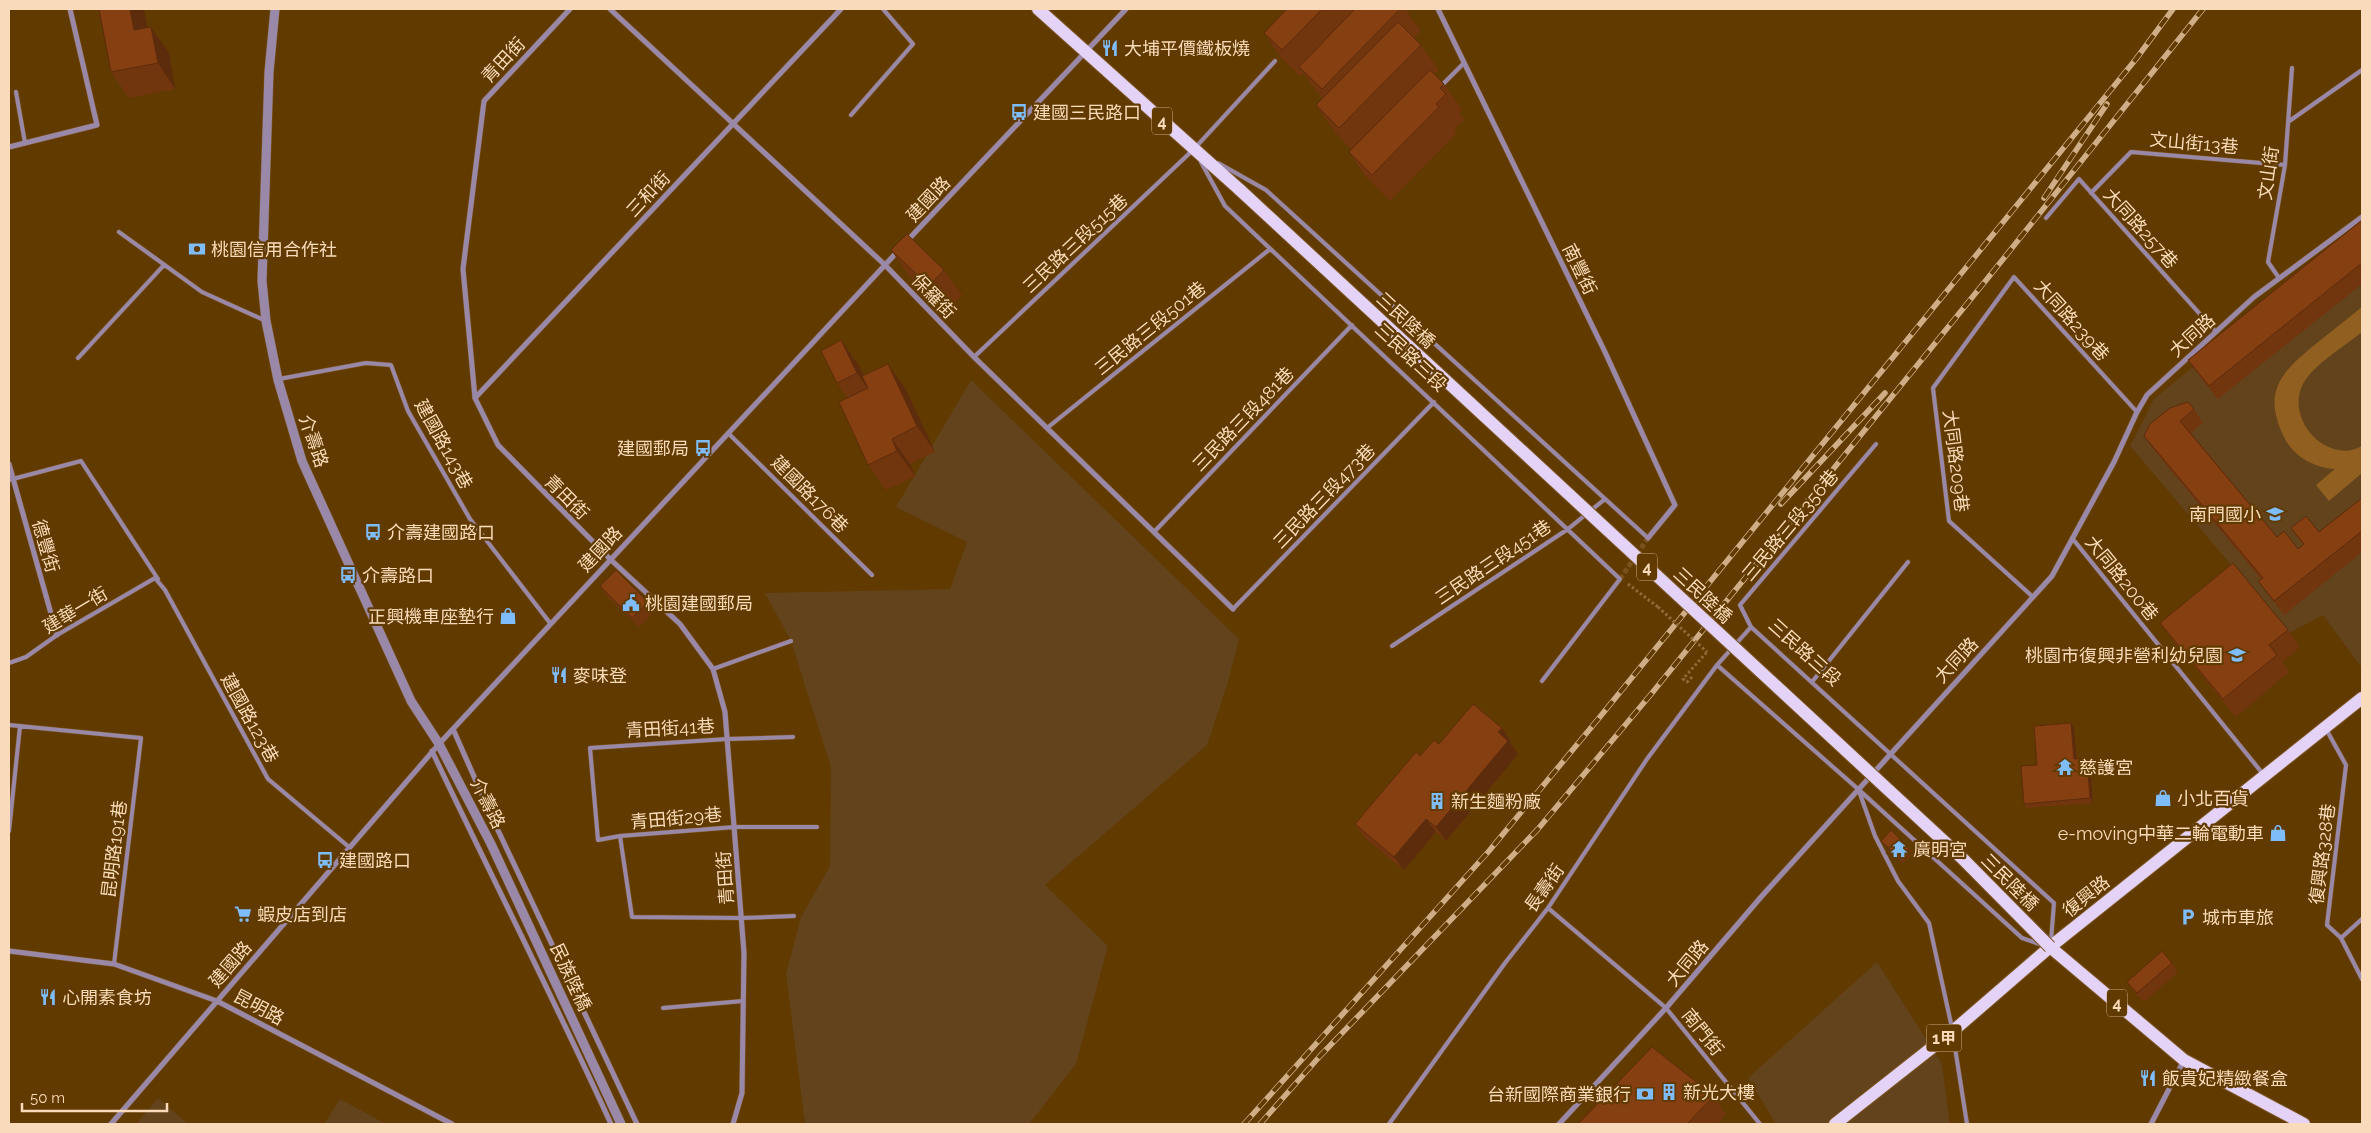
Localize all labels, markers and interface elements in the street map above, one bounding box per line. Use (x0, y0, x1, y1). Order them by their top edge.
street label: 青田街 (477, 33, 529, 87)
restaurant icon: 大埔平價鐵板燒 (1100, 38, 1120, 58)
place label: 大埔平價鐵板燒 (1124, 38, 1250, 59)
bus stop icon: 建國三民路口 (1009, 102, 1029, 122)
place label: 建國三民路口 (1033, 102, 1141, 123)
road number: 4 (1152, 108, 1172, 134)
street label: 文山街13巷 (2149, 129, 2239, 157)
street label: 文山街 (2254, 145, 2282, 201)
street label: 三和街 (622, 167, 674, 221)
street label: 建國路 (902, 172, 954, 226)
street label: 大同路257巷 (2099, 184, 2183, 272)
street label: 三民路三段515巷 (1018, 189, 1132, 297)
bank icon: 桃園信用合作社 (187, 239, 207, 259)
place label: 桃園信用合作社 (211, 239, 337, 260)
street label: 南豐街 (1559, 240, 1601, 298)
street label: 保羅街 (908, 269, 960, 323)
street label: 大同路239巷 (2030, 275, 2114, 365)
street label: 三民路三段501巷 (1090, 277, 1210, 379)
street label: 三民陸橋 (1373, 288, 1439, 352)
street label: 大同路 (2165, 309, 2219, 361)
street label: 三民路三段 (1371, 319, 1451, 395)
street label: 三民路三段481巷 (1188, 363, 1298, 475)
street label: 建國路143巷 (411, 396, 477, 492)
street label: 大同路209巷 (1939, 409, 1973, 513)
street label: 介壽路 (295, 412, 333, 470)
place label: 建國郵局 (617, 438, 689, 459)
bus stop icon: 建國郵局 (693, 438, 713, 458)
street label: 三民路三段473巷 (1269, 439, 1379, 553)
street label: 建國路176巷 (767, 451, 853, 537)
street label: 三民路三段356巷 (1738, 465, 1842, 585)
street label: 青田街 (540, 470, 594, 524)
place label: 南門國小 (2189, 504, 2261, 525)
school or university icon: 南門國小 (2265, 504, 2285, 524)
street label: 三民路三段451巷 (1431, 515, 1555, 609)
street label: 德豐街 (28, 517, 64, 575)
bus stop icon: 介壽建國路口 (363, 522, 383, 542)
place label: 介壽建國路口 (387, 522, 495, 543)
street label: 建國路 (574, 522, 626, 576)
street label: 大同路200巷 (2081, 531, 2163, 625)
road number: 4 (1637, 554, 1657, 580)
street label: 三民陸橋 (1670, 563, 1736, 627)
bus stop icon: 介壽路口 (338, 565, 358, 585)
place label: 介壽路口 (362, 565, 434, 586)
street label: 建華一街 (39, 582, 111, 638)
public building icon: 桃園建國郵局 (621, 593, 641, 613)
place label: 桃園建國郵局 (645, 593, 753, 614)
place label: 正興機車座墊行 (368, 606, 494, 627)
shop icon: 正興機車座墊行 (498, 606, 518, 626)
street label: 三民路三段 (1765, 614, 1845, 690)
street label: 大同路 (1930, 633, 1982, 687)
place label: 桃園市復興非營利幼兒園 (2025, 645, 2223, 666)
school or university icon: 桃園市復興非營利幼兒園 (2227, 645, 2247, 665)
restaurant icon: 麥味登 (549, 665, 569, 685)
place label: 麥味登 (573, 665, 627, 686)
street label: 建國路123巷 (217, 670, 283, 766)
street label: 青田街41巷 (625, 715, 715, 741)
temple icon: 慈護宮 (2055, 757, 2075, 777)
place label: 慈護宮 (2079, 757, 2133, 778)
street label: 介壽路 (466, 774, 510, 832)
shop icon: 小北百貨 (2153, 788, 2173, 808)
place label: 小北百貨 (2177, 788, 2249, 809)
building icon: 新生麵粉廠 (1427, 791, 1447, 811)
place label: 新生麵粉廠 (1451, 791, 1541, 812)
street label: 昆明路191巷 (98, 799, 130, 899)
street label: 復興路328巷 (2305, 802, 2339, 906)
street label: 青田街29巷 (629, 804, 723, 832)
place label: e-moving中華二輪電動車 (2058, 823, 2264, 844)
shop icon: e-moving中華二輪電動車 (2268, 823, 2288, 843)
temple icon: 廣明宮 (1889, 839, 1909, 859)
place label: 廣明宮 (1913, 839, 1967, 860)
street label: 三民陸橋 (1977, 849, 2043, 915)
bus stop icon: 建國路口 (315, 850, 335, 870)
place label: 建國路口 (339, 850, 411, 871)
street label: 青田街 (713, 850, 737, 906)
street label: 長壽街 (1520, 860, 1568, 916)
street label: 復興路 (2058, 871, 2114, 921)
supermarket icon: 蝦皮店到店 (233, 904, 253, 924)
place label: 蝦皮店到店 (257, 904, 347, 925)
parking icon: 城市車旅 (2178, 907, 2198, 927)
place label: 城市車旅 (2202, 907, 2274, 928)
street label: 大同路 (1662, 936, 1712, 990)
street label: 建國路 (204, 937, 256, 991)
street label: 民族陸橋 (546, 940, 596, 1014)
street label: 昆明路 (230, 985, 288, 1029)
restaurant icon: 心開素食坊 (38, 987, 58, 1007)
place label: 心開素食坊 (62, 987, 152, 1008)
road number: 4 (2107, 990, 2127, 1016)
street label: 南門街 (1678, 1004, 1728, 1060)
road number: 1甲 (1926, 1024, 1962, 1052)
restaurant icon: 飯貴妃精緻餐盒 (2138, 1068, 2158, 1088)
place label: 飯貴妃精緻餐盒 (2162, 1068, 2288, 1089)
scale bar (22, 1080, 168, 1112)
building icon: 新光大樓 (1659, 1082, 1679, 1102)
place label: 新光大樓 (1683, 1082, 1755, 1103)
place label: 台新國際商業銀行 (1487, 1084, 1631, 1105)
bank icon: 台新國際商業銀行 (1635, 1084, 1655, 1104)
text: 50 m (30, 1089, 65, 1107)

